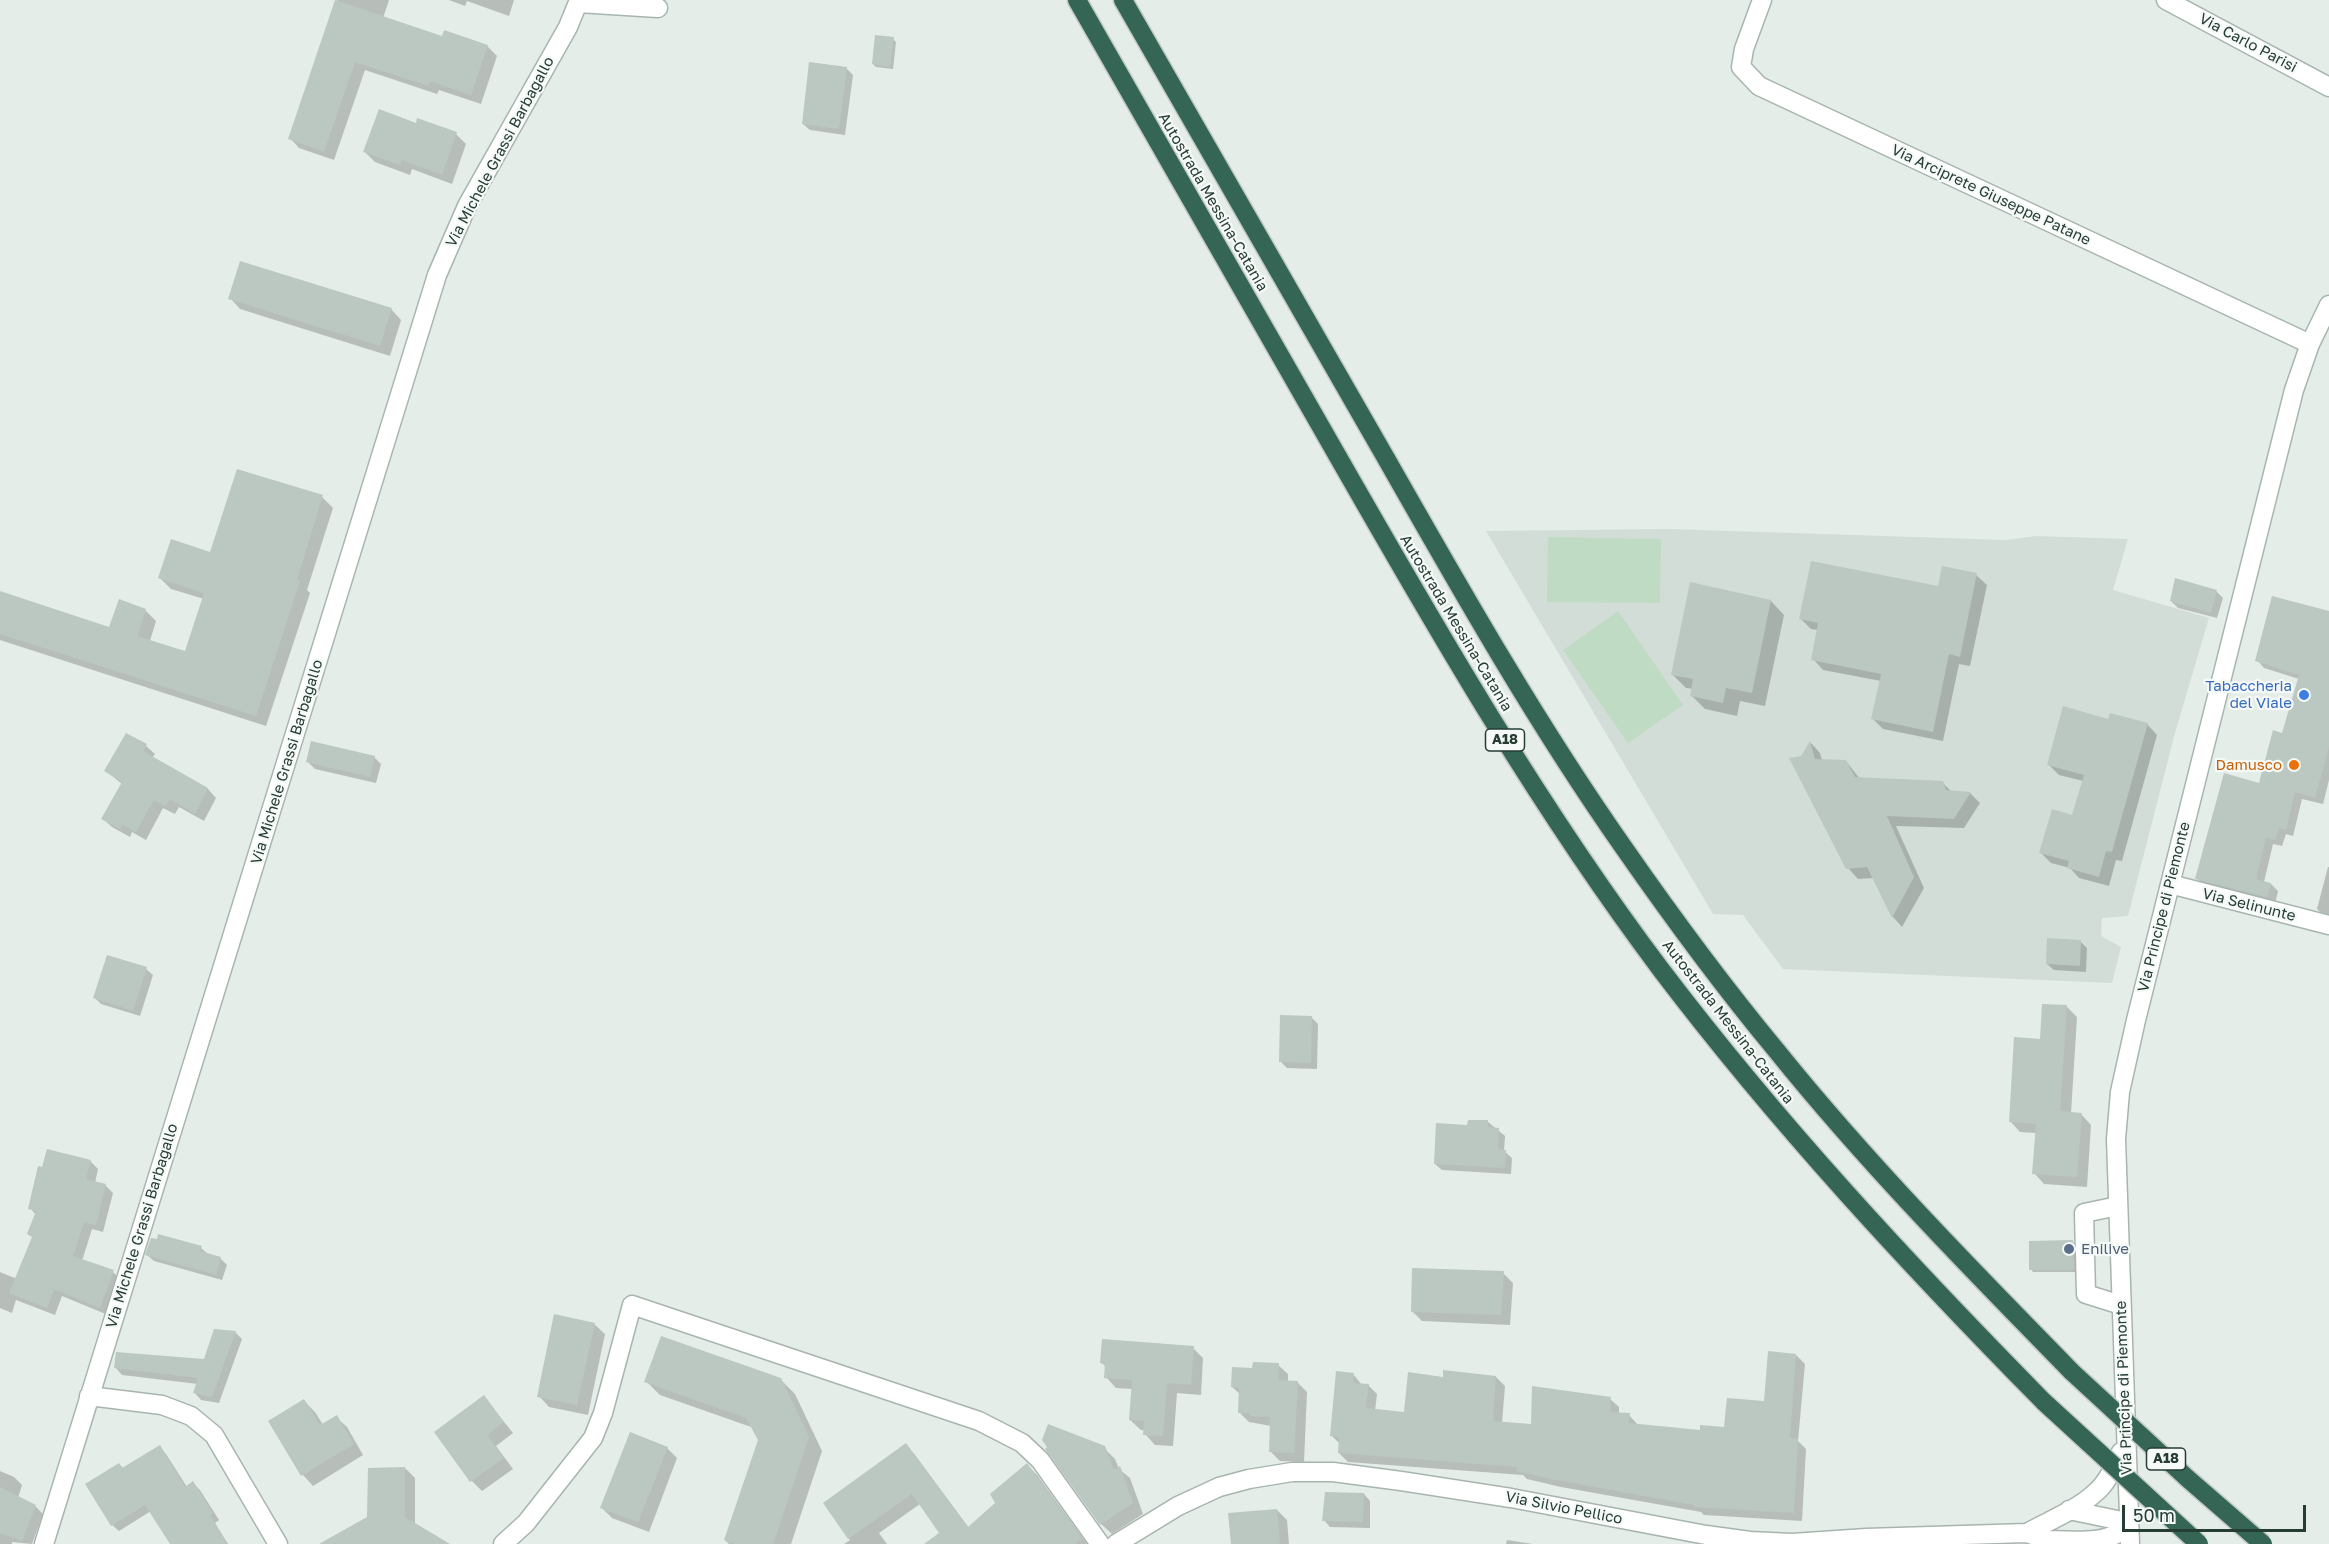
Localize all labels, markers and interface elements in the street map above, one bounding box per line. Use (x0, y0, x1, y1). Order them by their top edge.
street label: Via Carlo Parisi (2196, 10, 2300, 76)
street label: Via Michele Grassi Barbagallo (442, 54, 558, 250)
street label: Autostrada Messina-Catania (1154, 110, 1272, 294)
street label: Via Arciprete Giuseppe Patane (1888, 141, 2094, 249)
street label: Autostrada Messina-Catania (1396, 531, 1516, 715)
street label: Via Michele Grassi Barbagallo (247, 657, 327, 867)
place label: Tabaccheria del Viale (2205, 677, 2292, 712)
marker: Tabaccheria del Viale (2297, 688, 2311, 702)
road number: A18 (1486, 729, 1524, 751)
place label: Damusco (2216, 756, 2282, 774)
marker: Damusco (2287, 758, 2301, 772)
street label: Via Principe di Piemonte (2134, 820, 2194, 994)
street label: Via Selinunte (2200, 885, 2298, 925)
street label: Autostrada Messina-Catania (1658, 936, 1798, 1108)
street label: Via Michele Grassi Barbagallo (102, 1121, 182, 1331)
place label: Enilive (2081, 1240, 2129, 1258)
marker: Enilive (2062, 1242, 2076, 1256)
street label: Via Principe di Piemonte (2112, 1300, 2136, 1476)
road number: A18 (2146, 1448, 2186, 1470)
street label: Via Silvio Pellico (1504, 1488, 1624, 1528)
scale bar (2125, 1493, 2310, 1531)
text: 50 m (2133, 1504, 2175, 1526)

